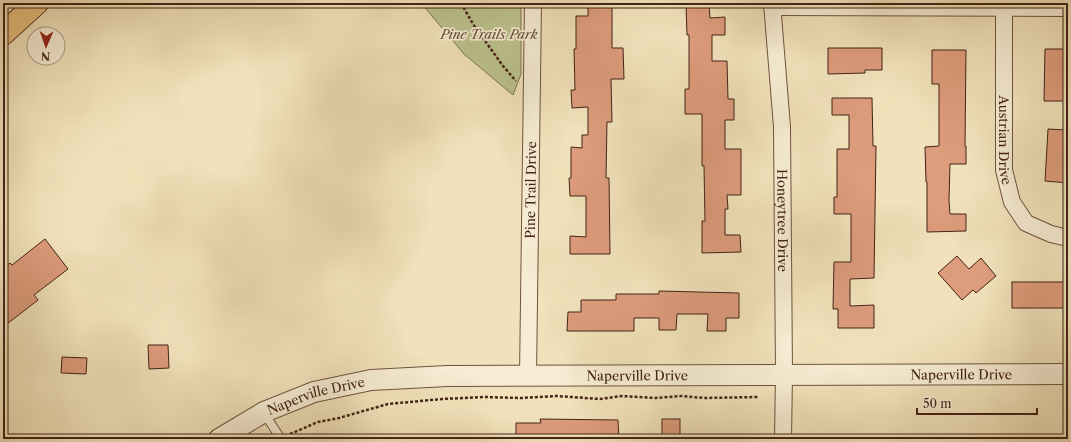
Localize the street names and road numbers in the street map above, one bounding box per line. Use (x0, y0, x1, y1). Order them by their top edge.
street label: Austrian Drive (996, 94, 1015, 186)
street label: Pine Trail Drive (522, 141, 539, 239)
street label: Honeytree Drive (774, 169, 791, 272)
street label: Naperville Drive (911, 366, 1012, 383)
street label: Naperville Drive (587, 367, 688, 384)
street label: Naperville Drive (265, 374, 366, 418)

